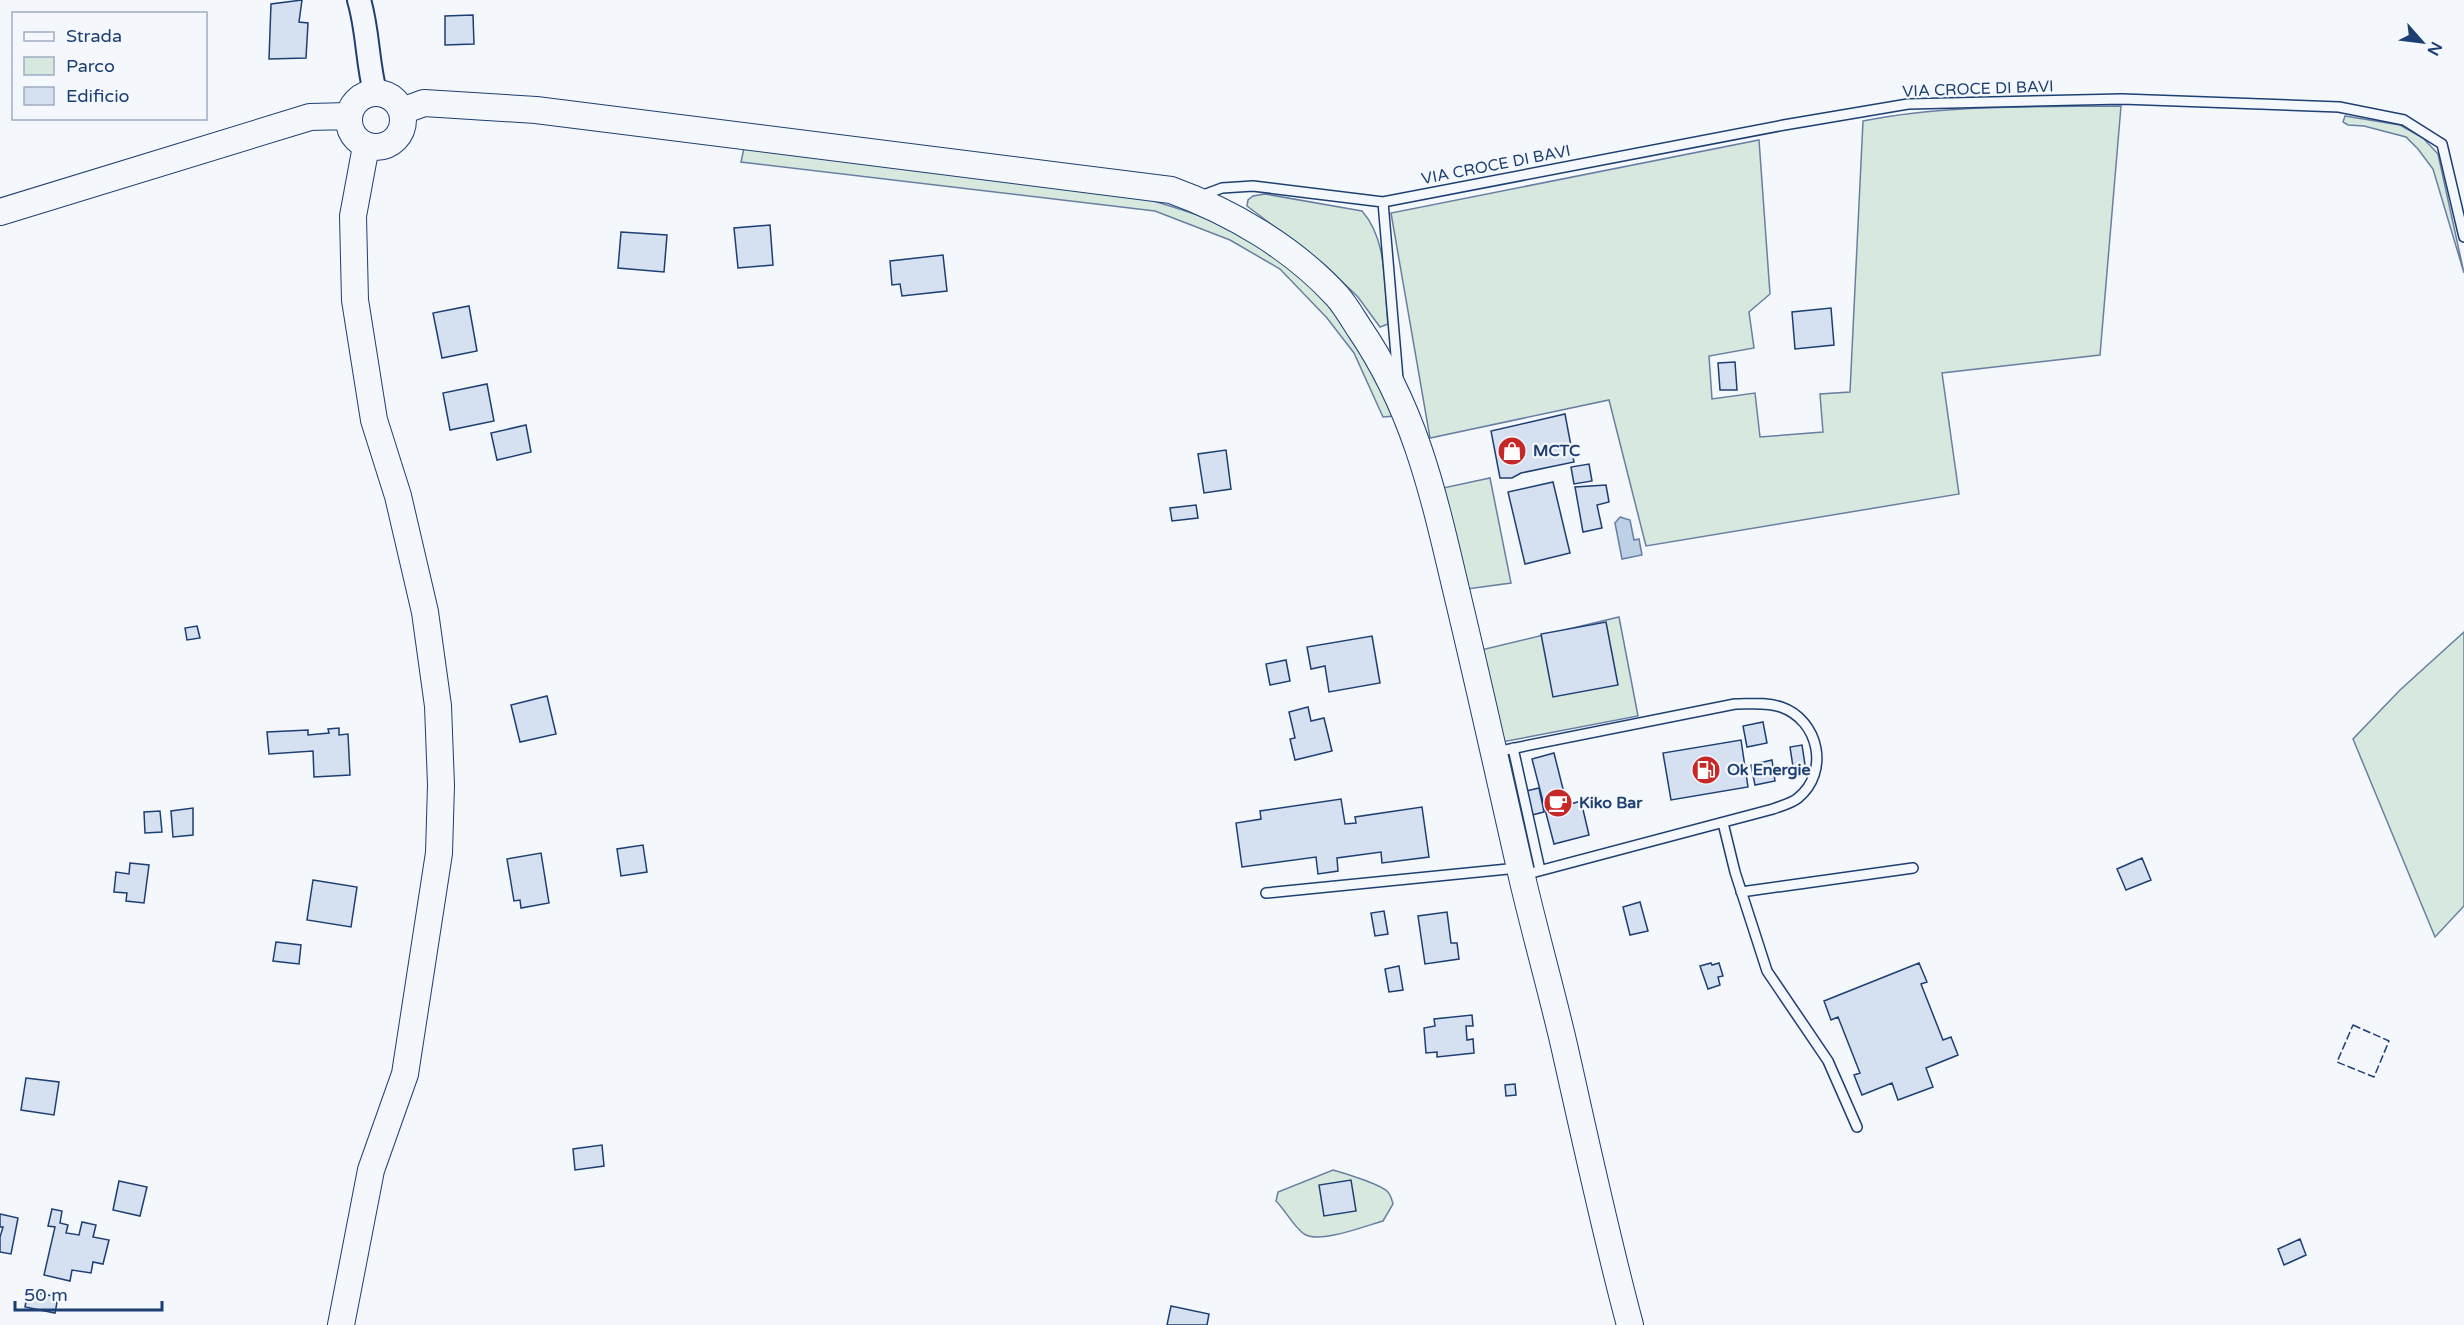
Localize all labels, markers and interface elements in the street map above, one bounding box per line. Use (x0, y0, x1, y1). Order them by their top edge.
legend (12, 12, 207, 120)
north arrow (2392, 12, 2452, 72)
text: Strada (66, 25, 122, 47)
text: N (2423, 38, 2446, 59)
text: Parco (66, 55, 115, 77)
street label: VIA CROCE DI BAVI (1902, 76, 2054, 102)
text: Edificio (66, 85, 130, 107)
street label: VIA CROCE DI BAVI (1420, 141, 1572, 189)
shop icon: MCTC (1496, 435, 1528, 467)
place label: MCTC (1533, 441, 1580, 461)
fuel station icon: Ok Energie (1690, 754, 1722, 786)
place label: Ok Energie (1727, 760, 1811, 780)
cafe icon: Kiko Bar (1542, 787, 1574, 819)
place label: Kiko Bar (1579, 793, 1643, 813)
scale bar (15, 1274, 162, 1312)
text: 50 m (24, 1284, 68, 1306)

